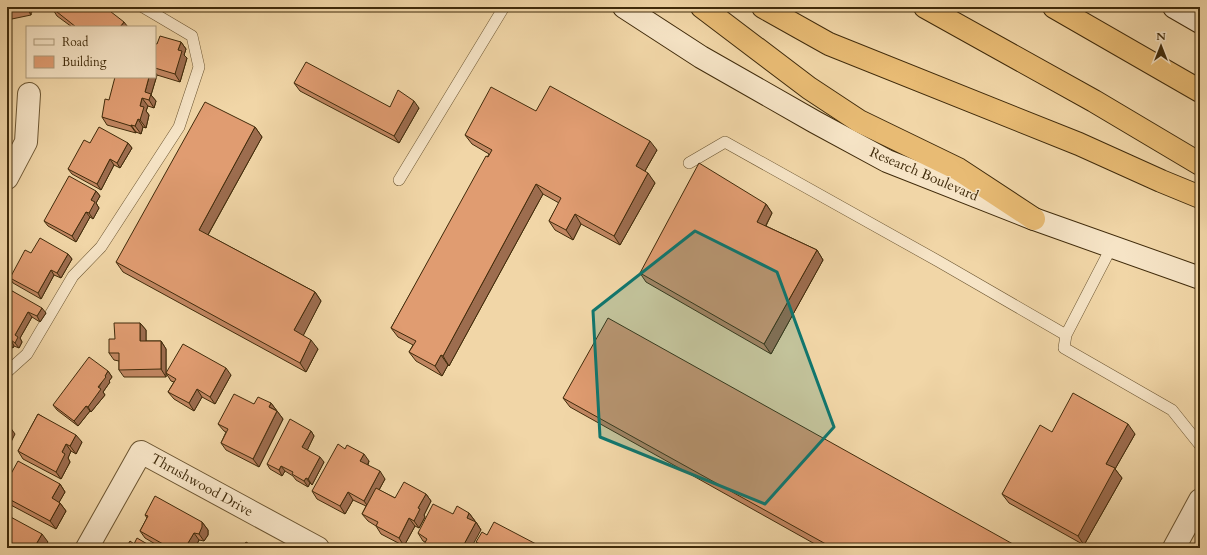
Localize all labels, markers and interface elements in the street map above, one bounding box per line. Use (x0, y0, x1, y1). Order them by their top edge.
legend (26, 26, 156, 78)
north arrow (1141, 26, 1181, 66)
text: N (1156, 29, 1166, 44)
text: Road (62, 34, 89, 50)
text: Building (62, 54, 107, 70)
street label: Research Boulevard (867, 143, 982, 206)
street label: Thrushwood Drive (147, 449, 257, 521)

